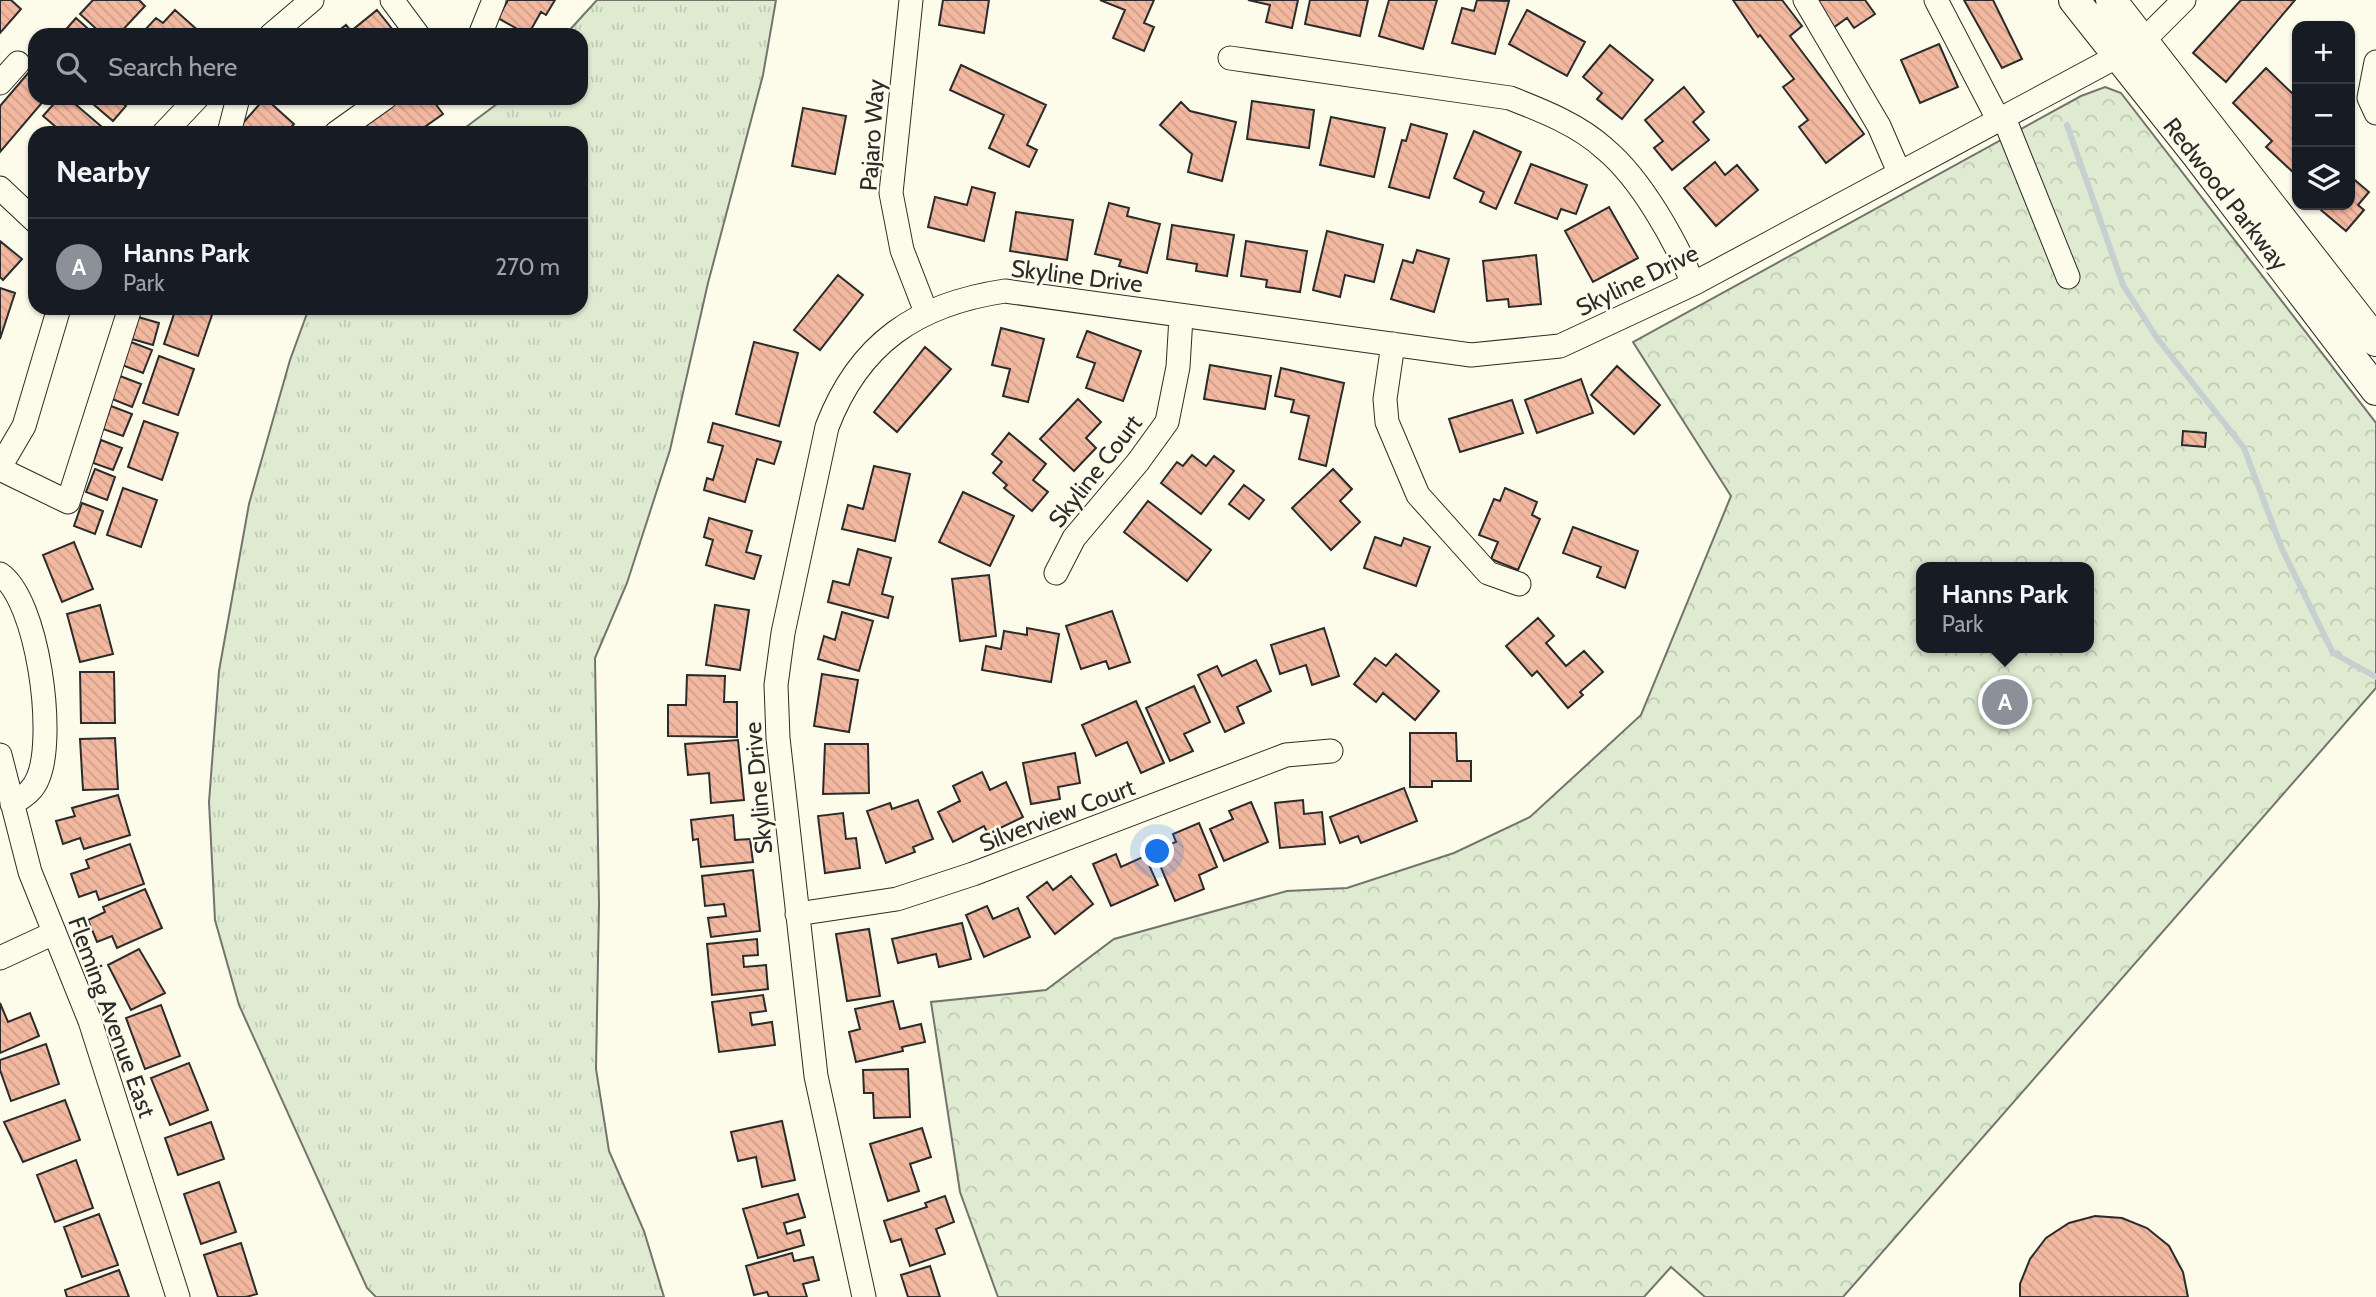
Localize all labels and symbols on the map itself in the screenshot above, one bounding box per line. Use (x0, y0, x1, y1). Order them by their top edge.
street label: Pajaro Way (854, 78, 890, 192)
street label: Redwood Parkway (2157, 112, 2295, 276)
street label: Skyline Drive (1571, 238, 1703, 322)
street label: Skyline Drive (1010, 254, 1144, 298)
street label: Skyline Court (1042, 409, 1148, 533)
pin: A (1982, 676, 2028, 728)
street label: Skyline Drive (738, 721, 778, 855)
street label: Silverview Court (975, 772, 1139, 858)
your location (1140, 834, 1174, 868)
street label: Fleming Avenue East (62, 913, 162, 1121)

